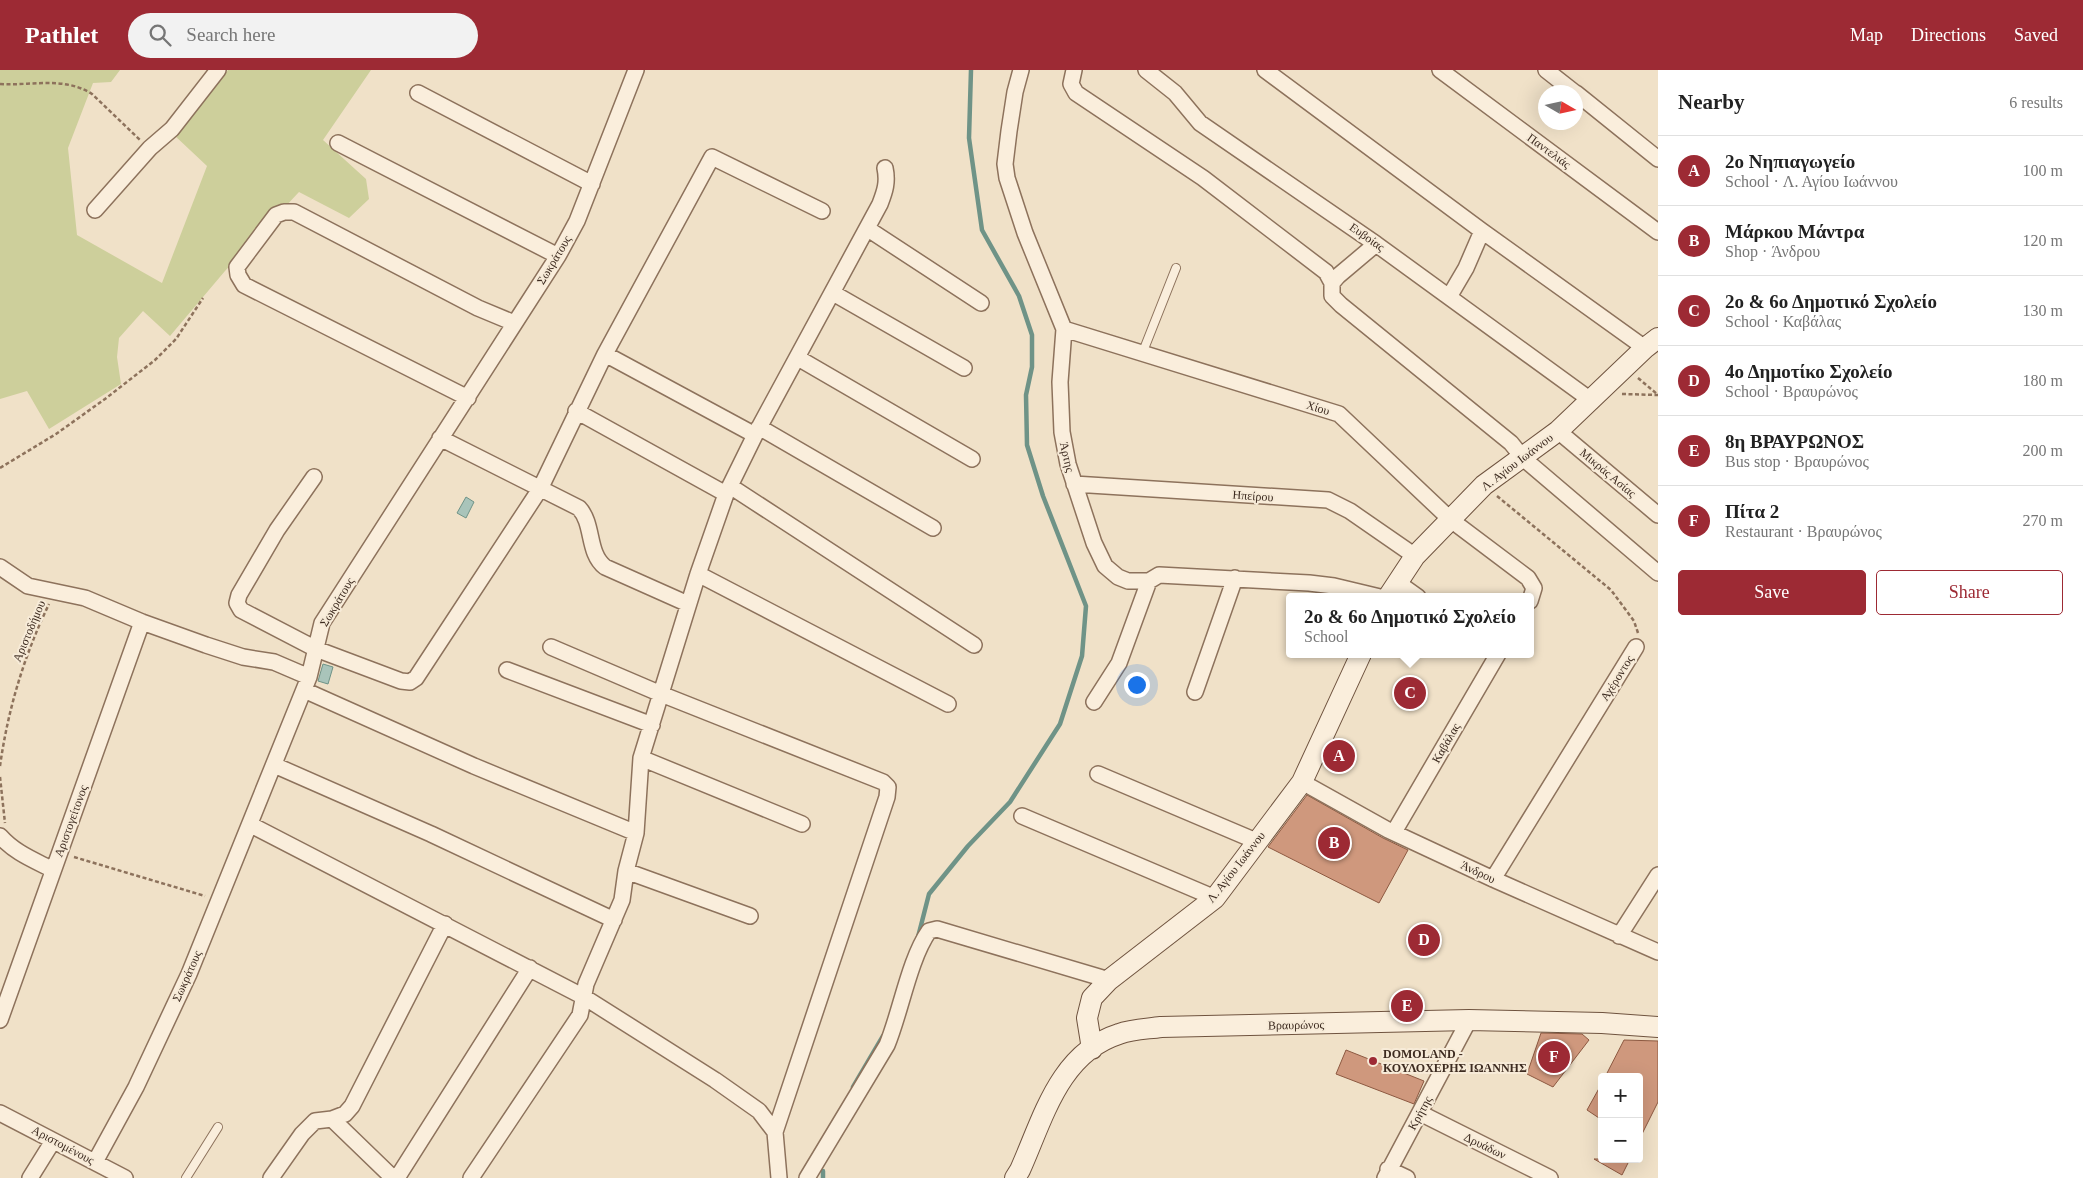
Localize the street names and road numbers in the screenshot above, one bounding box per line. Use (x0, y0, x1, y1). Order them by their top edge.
street label: Παντελιάς (1525, 131, 1574, 172)
street label: Ευβοίας (1347, 220, 1387, 254)
street label: Σωκράτους (534, 233, 574, 287)
street label: Χίου (1305, 398, 1331, 418)
street label: Λ. Αγίου Ιωάννου (1478, 430, 1556, 494)
street label: Άρτης (1057, 441, 1077, 474)
street label: Μικράς Ασίας (1577, 446, 1639, 501)
street label: Ηπείρου (1232, 488, 1274, 504)
street label: Σωκράτους (317, 575, 357, 629)
street label: Αριστοδήμου (10, 598, 48, 664)
street label: Αχέροντος (1597, 652, 1637, 703)
street label: Καβάλας (1429, 720, 1463, 765)
street label: Αριστογείτονος (52, 783, 91, 859)
street label: Λ. Αγίου Ιωάννου (1204, 829, 1268, 905)
street label: Άνδρου (1458, 858, 1498, 886)
street label: Σωκράτους (169, 948, 205, 1004)
street label: Βραυρώνος (1268, 1018, 1325, 1032)
street label: Κρήτης (1405, 1093, 1435, 1132)
street label: Αριστομένους (29, 1123, 97, 1167)
street label: Δρυάδων (1462, 1130, 1509, 1162)

